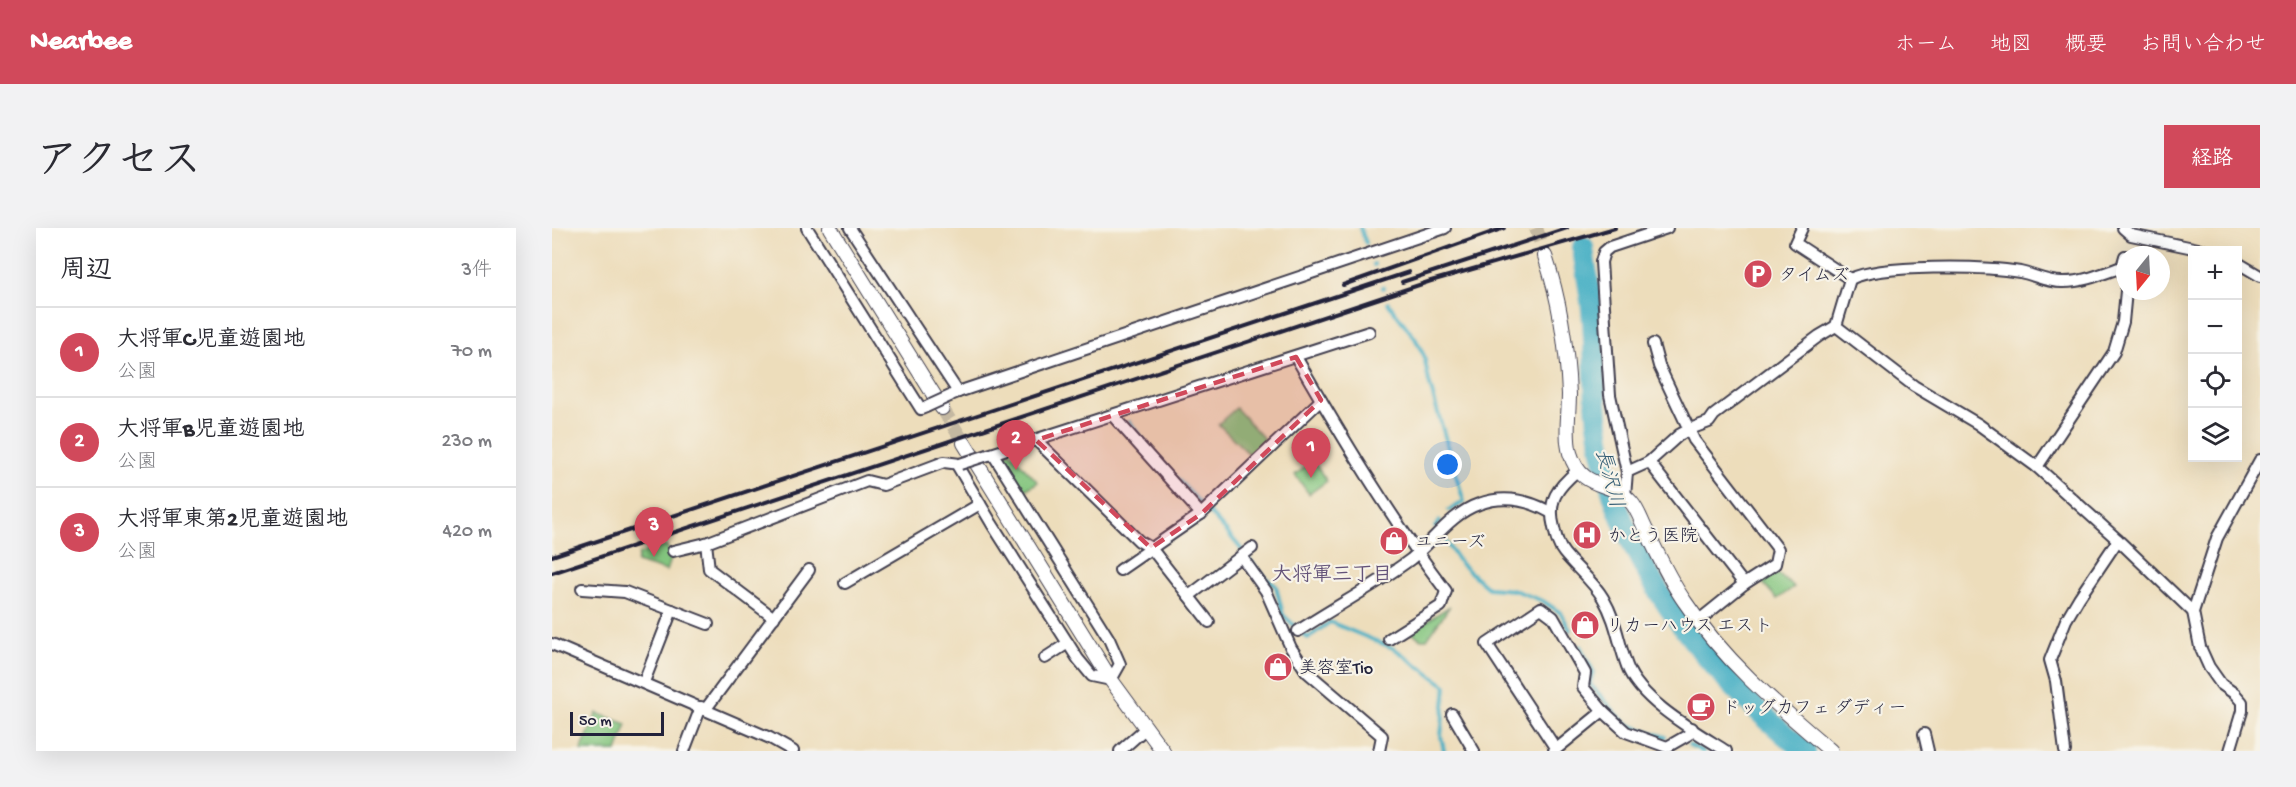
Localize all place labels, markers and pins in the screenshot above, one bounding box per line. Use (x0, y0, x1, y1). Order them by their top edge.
parking icon: タイムズ (1742, 258, 1774, 290)
place label: タイムズ (1779, 266, 1850, 287)
pin: 2 (996, 420, 1036, 470)
pin: 1 (1292, 428, 1330, 478)
pin: 3 (634, 508, 674, 557)
hospital icon: かとう医院 (1571, 519, 1603, 551)
shop icon: ユニーズ (1378, 525, 1410, 557)
place label: かとう医院 (1608, 526, 1698, 548)
place label: ユニーズ (1415, 533, 1485, 554)
shop icon: リカーハウス エスト (1569, 609, 1601, 641)
place label: リカーハウス エスト (1606, 617, 1773, 638)
shop icon: 美容室Tio (1262, 651, 1294, 683)
place label: 美容室Tio (1299, 658, 1373, 680)
cafe icon: ドッグカフェ ダディー (1685, 691, 1717, 723)
place label: ドッグカフェ ダディー (1722, 698, 1906, 720)

